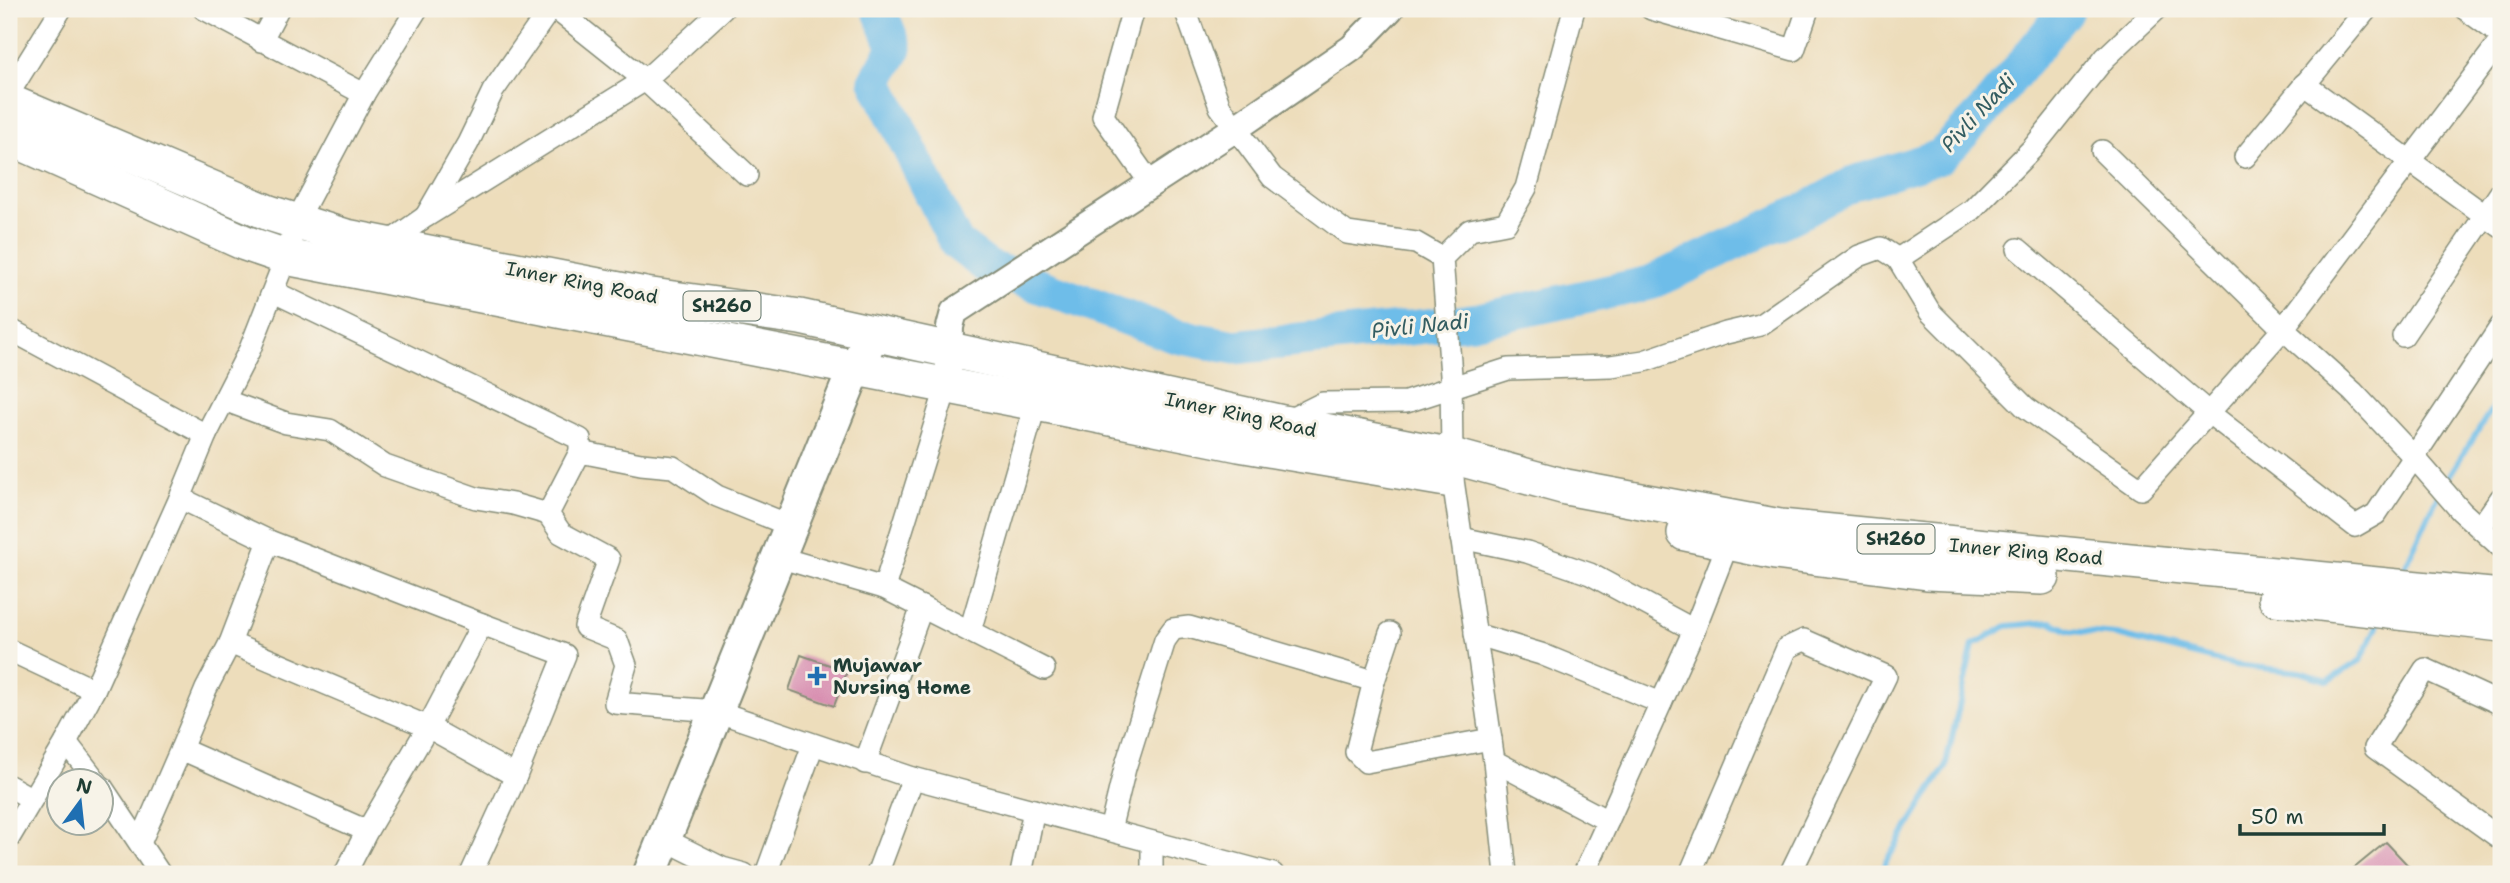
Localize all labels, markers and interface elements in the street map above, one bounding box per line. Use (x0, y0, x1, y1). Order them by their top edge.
water label: Pivli Nadi (1935, 67, 2022, 158)
street label: Inner Ring Road (504, 255, 660, 309)
road number: SH260 (684, 292, 760, 320)
water label: Pivli Nadi (1370, 307, 1471, 345)
street label: Inner Ring Road (1163, 386, 1319, 443)
road number: SH260 (1857, 524, 1934, 554)
street label: Inner Ring Road (1948, 532, 2104, 571)
place label: Mujawar Nursing Home (833, 653, 971, 700)
marker: Mujawar Nursing Home (807, 666, 827, 686)
north arrow (46, 768, 116, 838)
text: N (74, 772, 95, 800)
scale bar (2240, 792, 2384, 836)
text: 50 m (2251, 803, 2304, 831)

